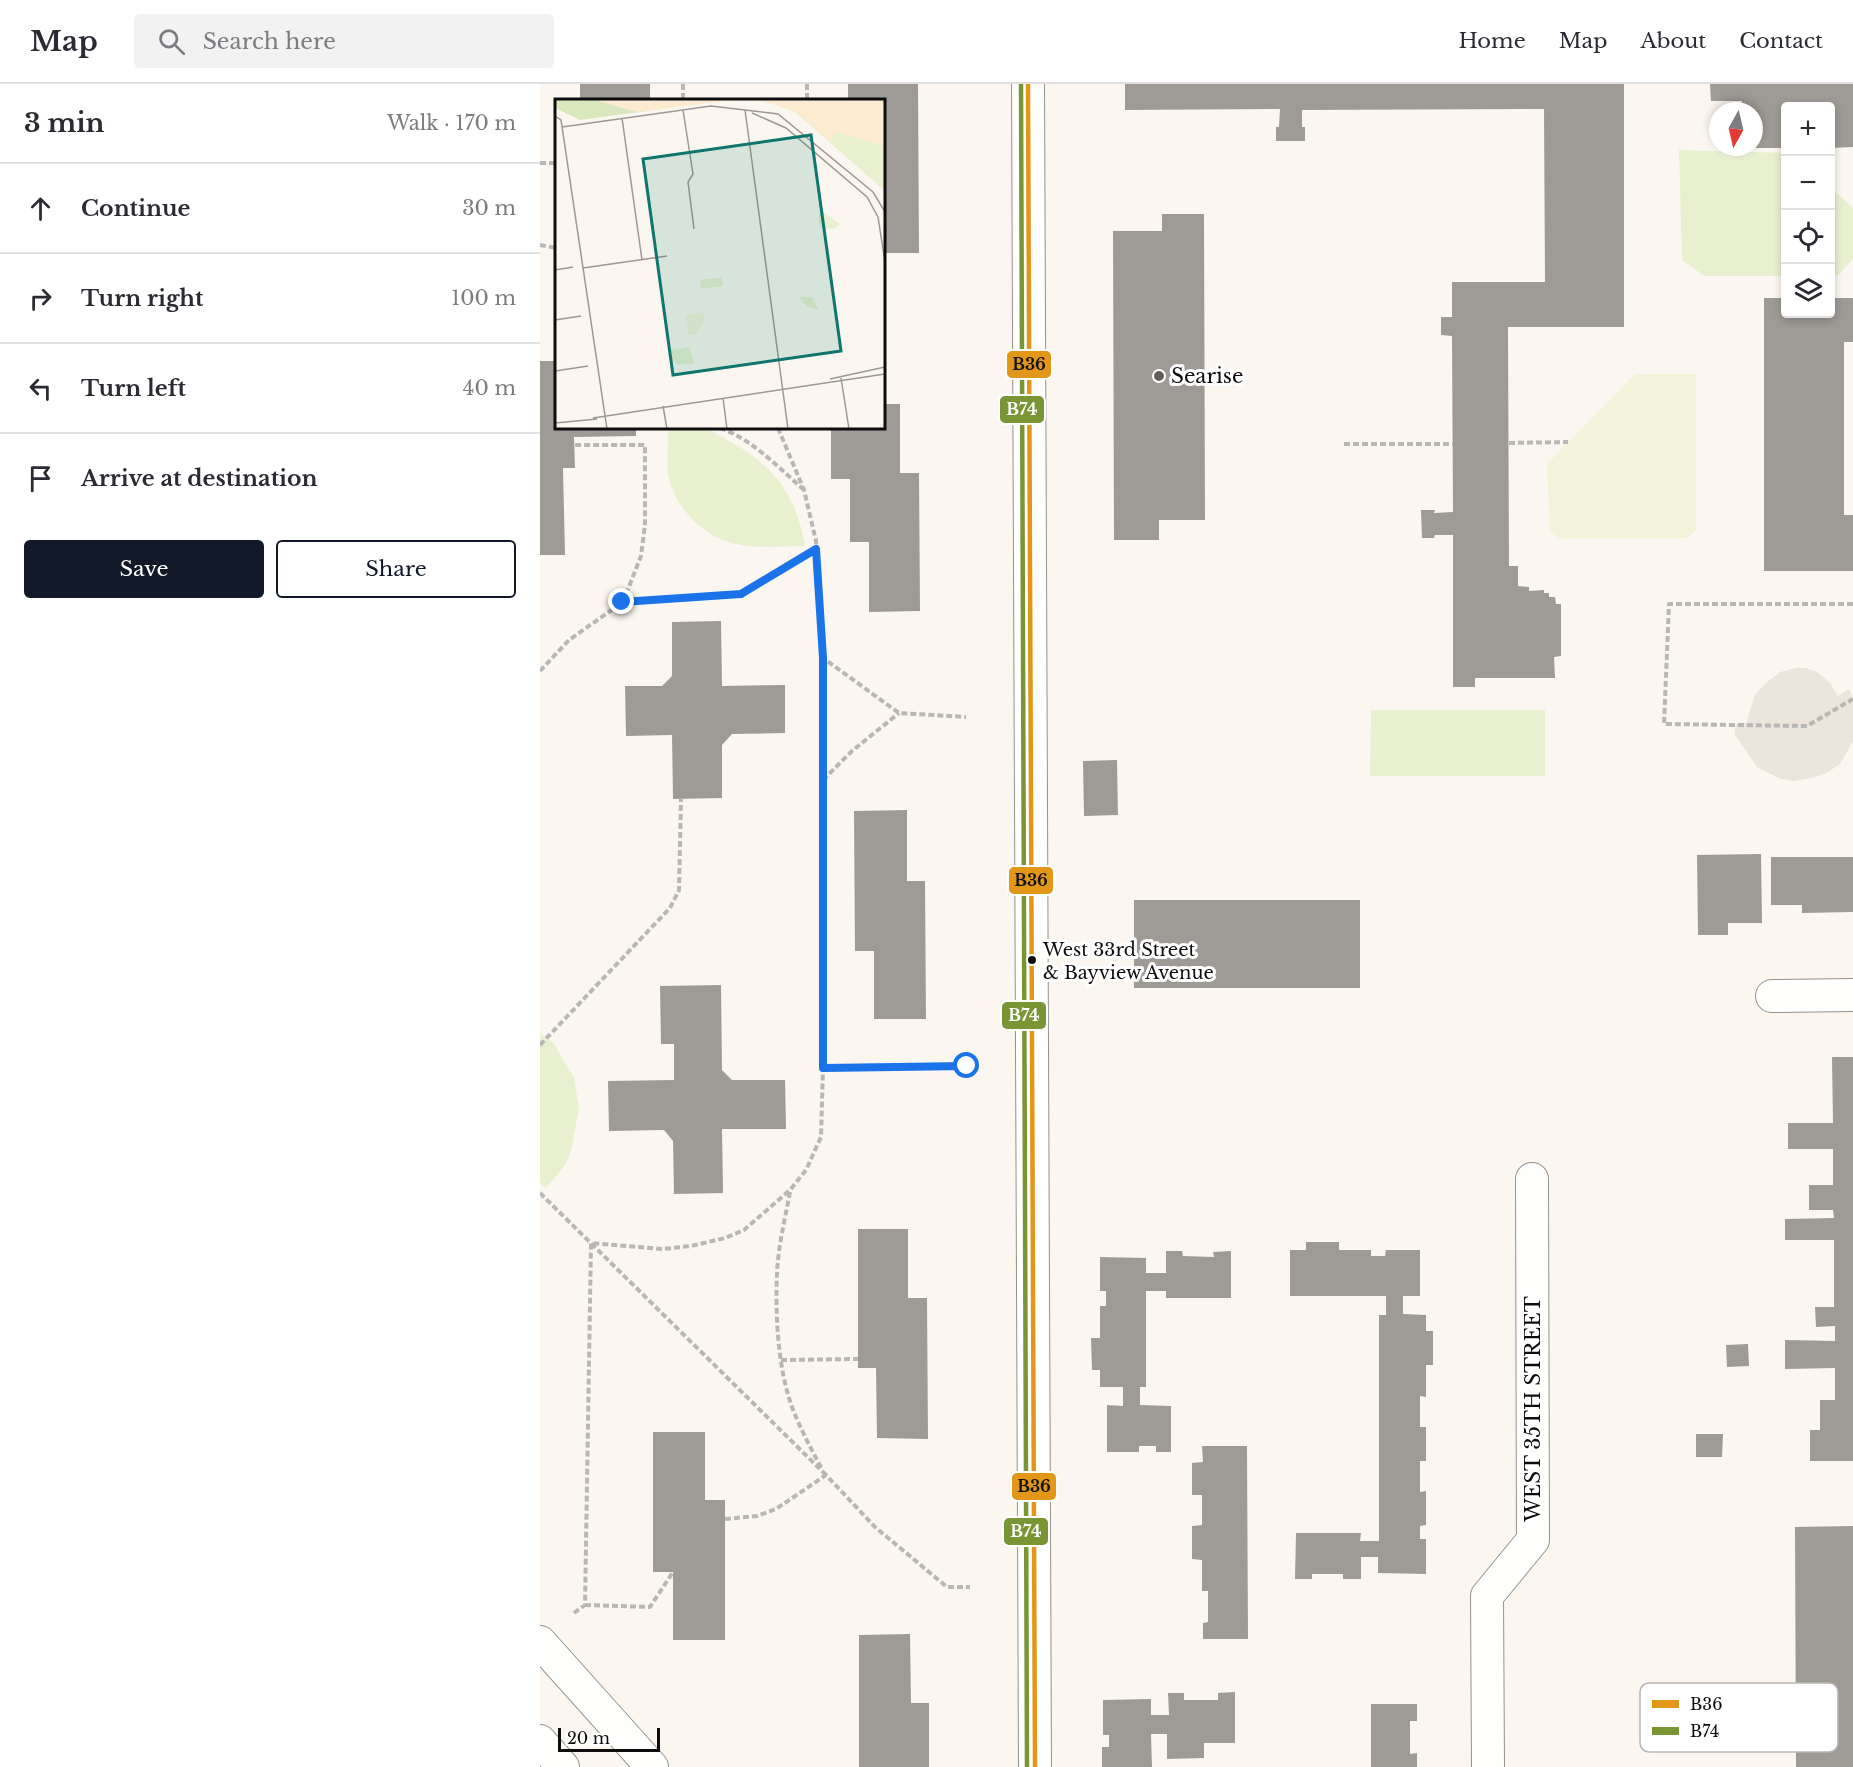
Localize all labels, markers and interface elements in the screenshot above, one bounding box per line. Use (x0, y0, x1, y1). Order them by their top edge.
search box (134, 14, 554, 68)
text: Map (30, 24, 98, 59)
icon: search (155, 25, 188, 58)
text: Search here (203, 28, 336, 55)
text: Home (1459, 28, 1526, 54)
text: Map (1559, 28, 1607, 54)
text: About (1640, 28, 1706, 54)
text: Contact (1739, 28, 1823, 54)
inset map (555, 99, 885, 429)
north arrow (1709, 102, 1763, 156)
map controls (1781, 102, 1835, 318)
button: + (1781, 102, 1835, 156)
text: 3 min (24, 107, 105, 139)
text: Walk · 170 m (387, 111, 516, 135)
button: − (1781, 156, 1835, 210)
icon: ahead (24, 192, 57, 225)
text: Continue (81, 195, 190, 222)
text: 30 m (462, 196, 516, 220)
button: locate (1781, 210, 1835, 264)
button: layers (1781, 264, 1835, 318)
icon: right (24, 282, 57, 315)
text: Turn right (81, 285, 203, 312)
text: 100 m (451, 286, 516, 310)
line badge: B36 (1006, 350, 1052, 379)
text: B36 (1012, 354, 1046, 374)
place label: Searise (1171, 364, 1243, 388)
marker: Searise (1152, 369, 1166, 383)
icon: left (24, 372, 57, 405)
text: Turn left (81, 375, 186, 402)
text: 40 m (463, 376, 516, 400)
line badge: B74 (999, 395, 1045, 424)
text: B74 (1006, 399, 1038, 419)
icon: arrive (24, 462, 57, 495)
text: Arrive at destination (81, 465, 318, 492)
button: Save (24, 540, 264, 598)
button: Share (276, 540, 516, 598)
route end (608, 588, 634, 614)
line badge: B36 (1008, 866, 1054, 895)
text: B36 (1014, 870, 1048, 890)
place label: West 33rd Street & Bayview Avenue (1042, 939, 1214, 984)
marker: West 33rd Street & Bayview Avenue (1026, 954, 1038, 966)
line badge: B74 (1001, 1001, 1047, 1030)
text: B74 (1008, 1005, 1040, 1025)
route start (953, 1052, 979, 1078)
street label: WEST 35TH STREET (1521, 1296, 1545, 1523)
line badge: B36 (1011, 1472, 1057, 1501)
text: B36 (1017, 1476, 1051, 1496)
line badge: B74 (1003, 1517, 1049, 1546)
text: B74 (1010, 1521, 1042, 1541)
legend (1640, 1683, 1838, 1752)
text: B36 (1690, 1694, 1722, 1714)
text: B74 (1690, 1721, 1719, 1741)
scale bar (558, 1725, 660, 1752)
text: 20 m (567, 1728, 610, 1748)

